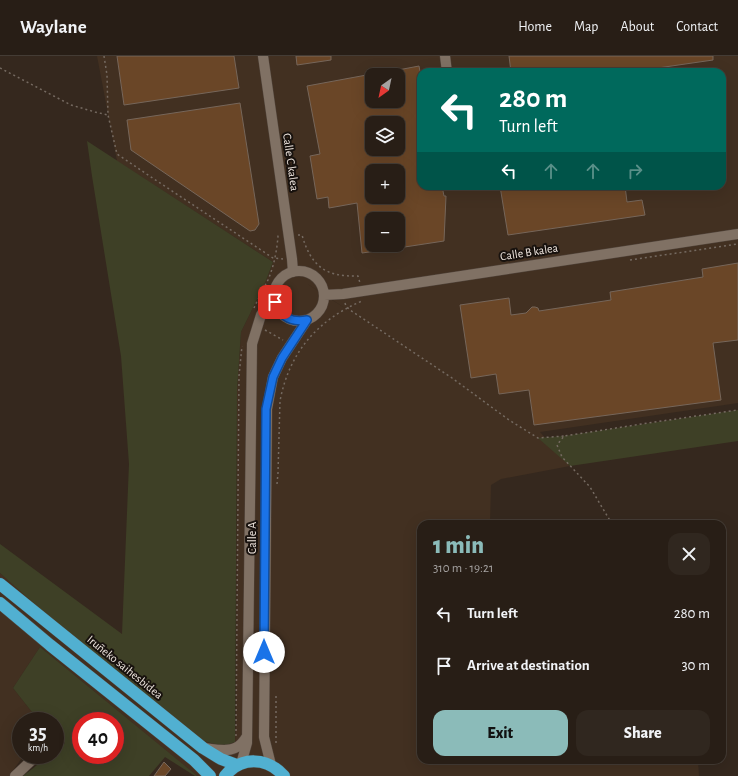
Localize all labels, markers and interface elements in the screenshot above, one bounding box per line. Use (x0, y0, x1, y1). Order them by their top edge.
text: Waylane (20, 18, 87, 37)
text: Home (518, 20, 552, 34)
text: Map (574, 20, 598, 34)
text: About (620, 20, 654, 34)
text: Contact (676, 20, 718, 34)
north arrow (365, 68, 405, 108)
map controls (365, 68, 405, 252)
icon: left (433, 84, 485, 136)
text: 280 m (499, 85, 567, 113)
button: layers (365, 116, 405, 156)
text: Turn left (499, 118, 558, 136)
street label: Calle C kalea (281, 132, 301, 192)
icon: left (498, 160, 520, 182)
icon: ahead (540, 160, 562, 182)
icon: ahead (582, 160, 604, 182)
icon: right (624, 160, 646, 182)
button: + (365, 164, 405, 204)
button: − (365, 212, 405, 252)
street label: Calle B kalea (499, 241, 559, 262)
pin (258, 285, 292, 319)
icon: arrive (264, 291, 286, 313)
street label: Calle A (246, 522, 258, 554)
button: close (668, 533, 710, 575)
text: 1 min (433, 534, 484, 558)
text: 310 m · 19:21 (433, 562, 493, 575)
icon: left (433, 603, 455, 625)
text: Turn left (467, 606, 518, 621)
text: 280 m (674, 606, 710, 621)
position arrow (243, 631, 285, 673)
street label: Iruñeko saihesbidea (85, 633, 165, 701)
icon: arrive (433, 655, 455, 677)
text: Arrive at destination (467, 658, 590, 673)
text: 30 m (681, 658, 710, 673)
button: Exit (433, 710, 568, 756)
button: Share (576, 710, 710, 756)
speed limit sign: 40 (72, 712, 124, 764)
text: 35 (29, 723, 47, 743)
text: km/h (28, 743, 48, 753)

